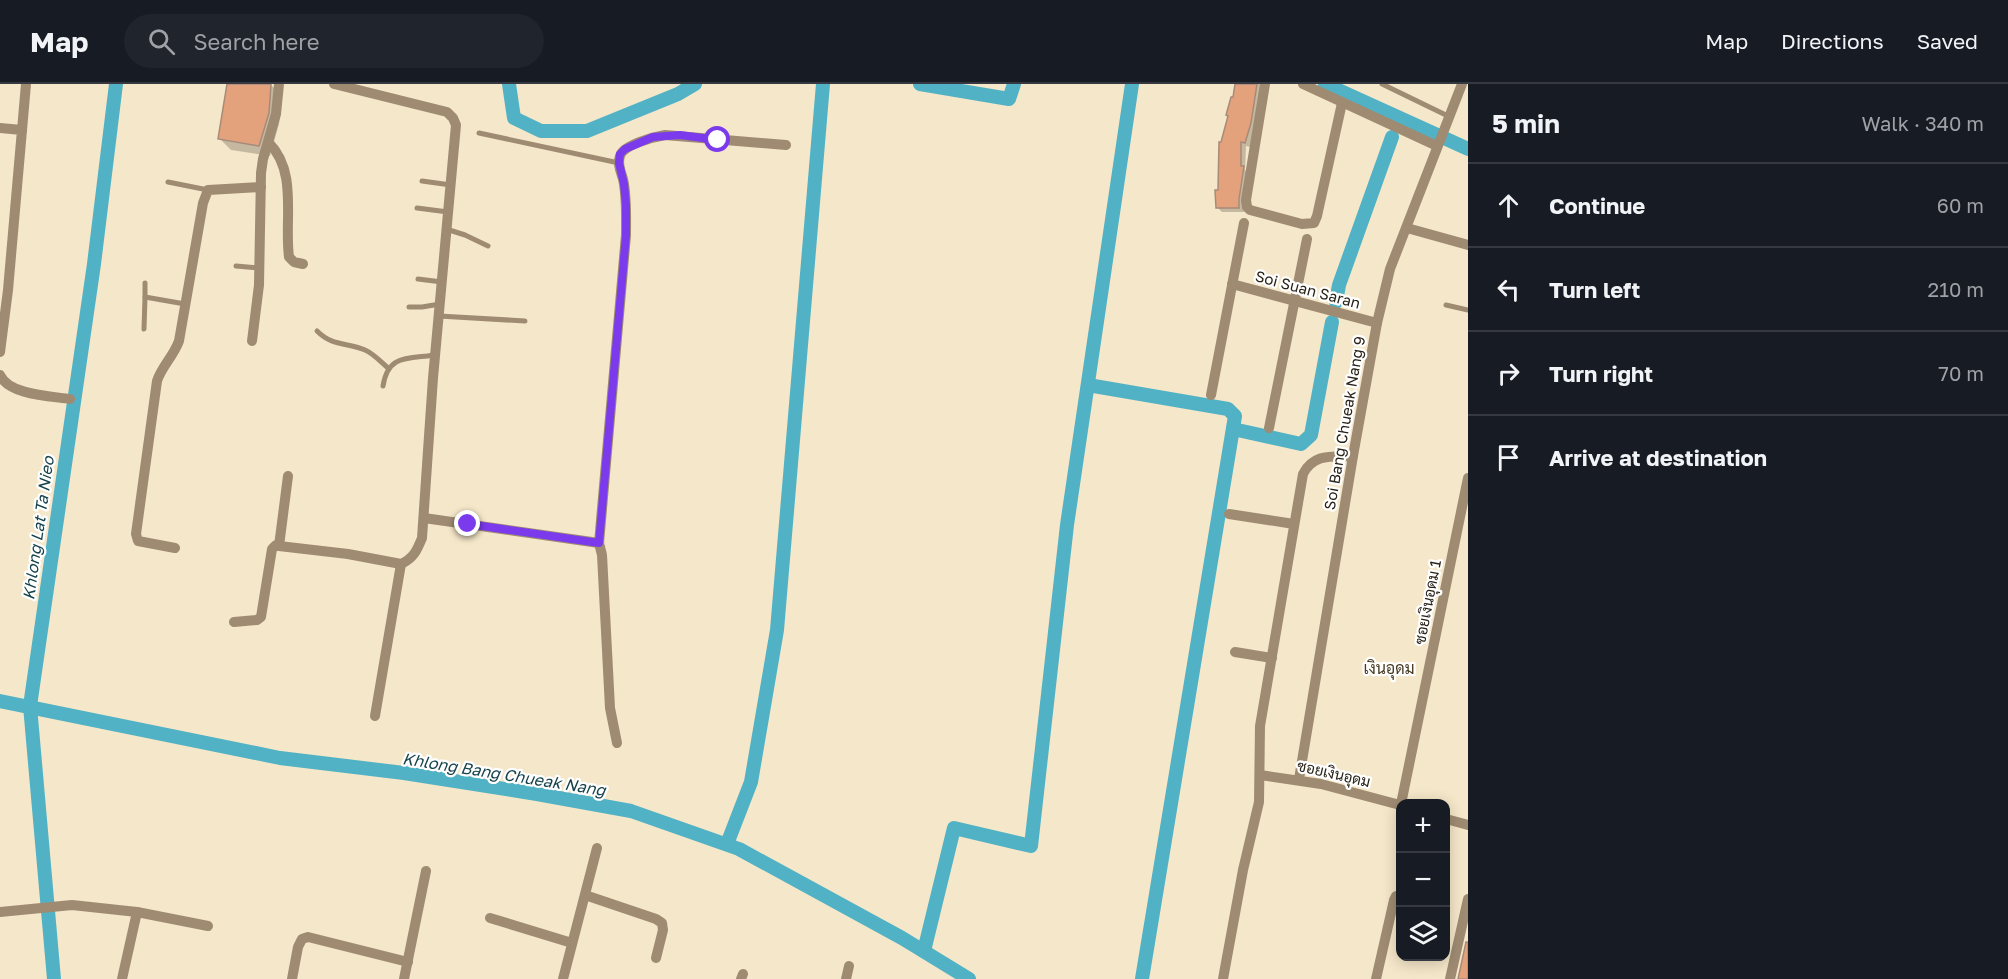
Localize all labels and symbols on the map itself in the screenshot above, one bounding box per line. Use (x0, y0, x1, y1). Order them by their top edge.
route start (704, 126, 730, 152)
street label: Soi Suan Saran (1254, 266, 1362, 312)
street label: Soi Bang Chueak Nang 9 (1320, 335, 1368, 511)
water label: Khlong Lat Ta Nieo (18, 454, 58, 601)
route end (454, 510, 480, 536)
street label: ซอยเงินอุดม 1 (1410, 558, 1447, 646)
district label: เงินอุดม (1363, 658, 1415, 680)
water label: Khlong Bang Chueak Nang (401, 748, 608, 800)
street label: ซอยเงินอุดม (1295, 756, 1372, 793)

